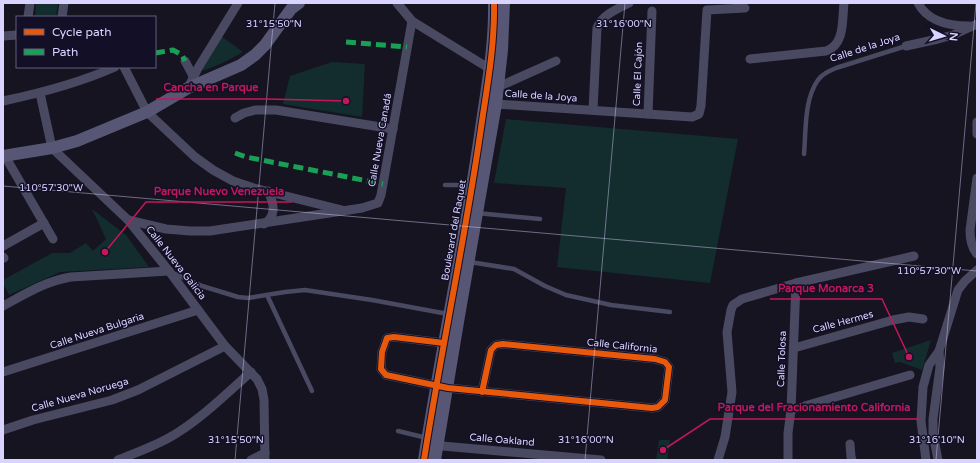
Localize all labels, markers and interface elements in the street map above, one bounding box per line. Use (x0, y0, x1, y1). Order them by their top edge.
legend (16, 16, 156, 68)
north arrow (924, 16, 964, 56)
text: 31°15'50"N (246, 18, 302, 30)
text: 31°16'00"N (596, 18, 652, 30)
text: Cycle path (52, 25, 111, 39)
street label: Calle de la Joya (829, 31, 901, 65)
text: N (947, 32, 960, 42)
street label: Calle El Cajón (631, 42, 645, 106)
text: Path (52, 45, 78, 59)
callout: Cancha en Parque (156, 76, 267, 99)
text: Cancha en Parque (163, 81, 259, 95)
street label: Calle de la Joya (504, 87, 578, 105)
street label: Calle Nueva Canadá (366, 92, 394, 188)
street label: Boulevard del Raquet (439, 178, 469, 281)
callout: Parque Nuevo Venezuela (146, 179, 292, 202)
text: 110°57'30"W (19, 182, 83, 194)
text: Parque Nuevo Venezuela (154, 185, 284, 199)
street label: Calle Nueva Galicia (143, 224, 209, 302)
text: 110°57'30"W (897, 265, 961, 277)
callout: Parque Monarca 3 (770, 276, 882, 299)
text: Parque Monarca 3 (778, 282, 874, 296)
street label: Calle Hermes (811, 308, 875, 336)
street label: Calle Nueva Bulgaria (48, 310, 146, 352)
street label: Calle Tolosa (775, 331, 789, 387)
street label: Calle California (586, 336, 658, 356)
street label: Calle Nueva Noruega (30, 375, 130, 415)
callout: Parque del Fracionamiento California (710, 396, 919, 419)
text: Parque del Fracionamiento California (718, 401, 910, 415)
street label: Calle Oakland (469, 431, 535, 449)
text: 31°15'50"N (208, 434, 264, 446)
text: 31°16'00"N (558, 434, 614, 446)
text: 31°16'10"N (909, 434, 965, 446)

